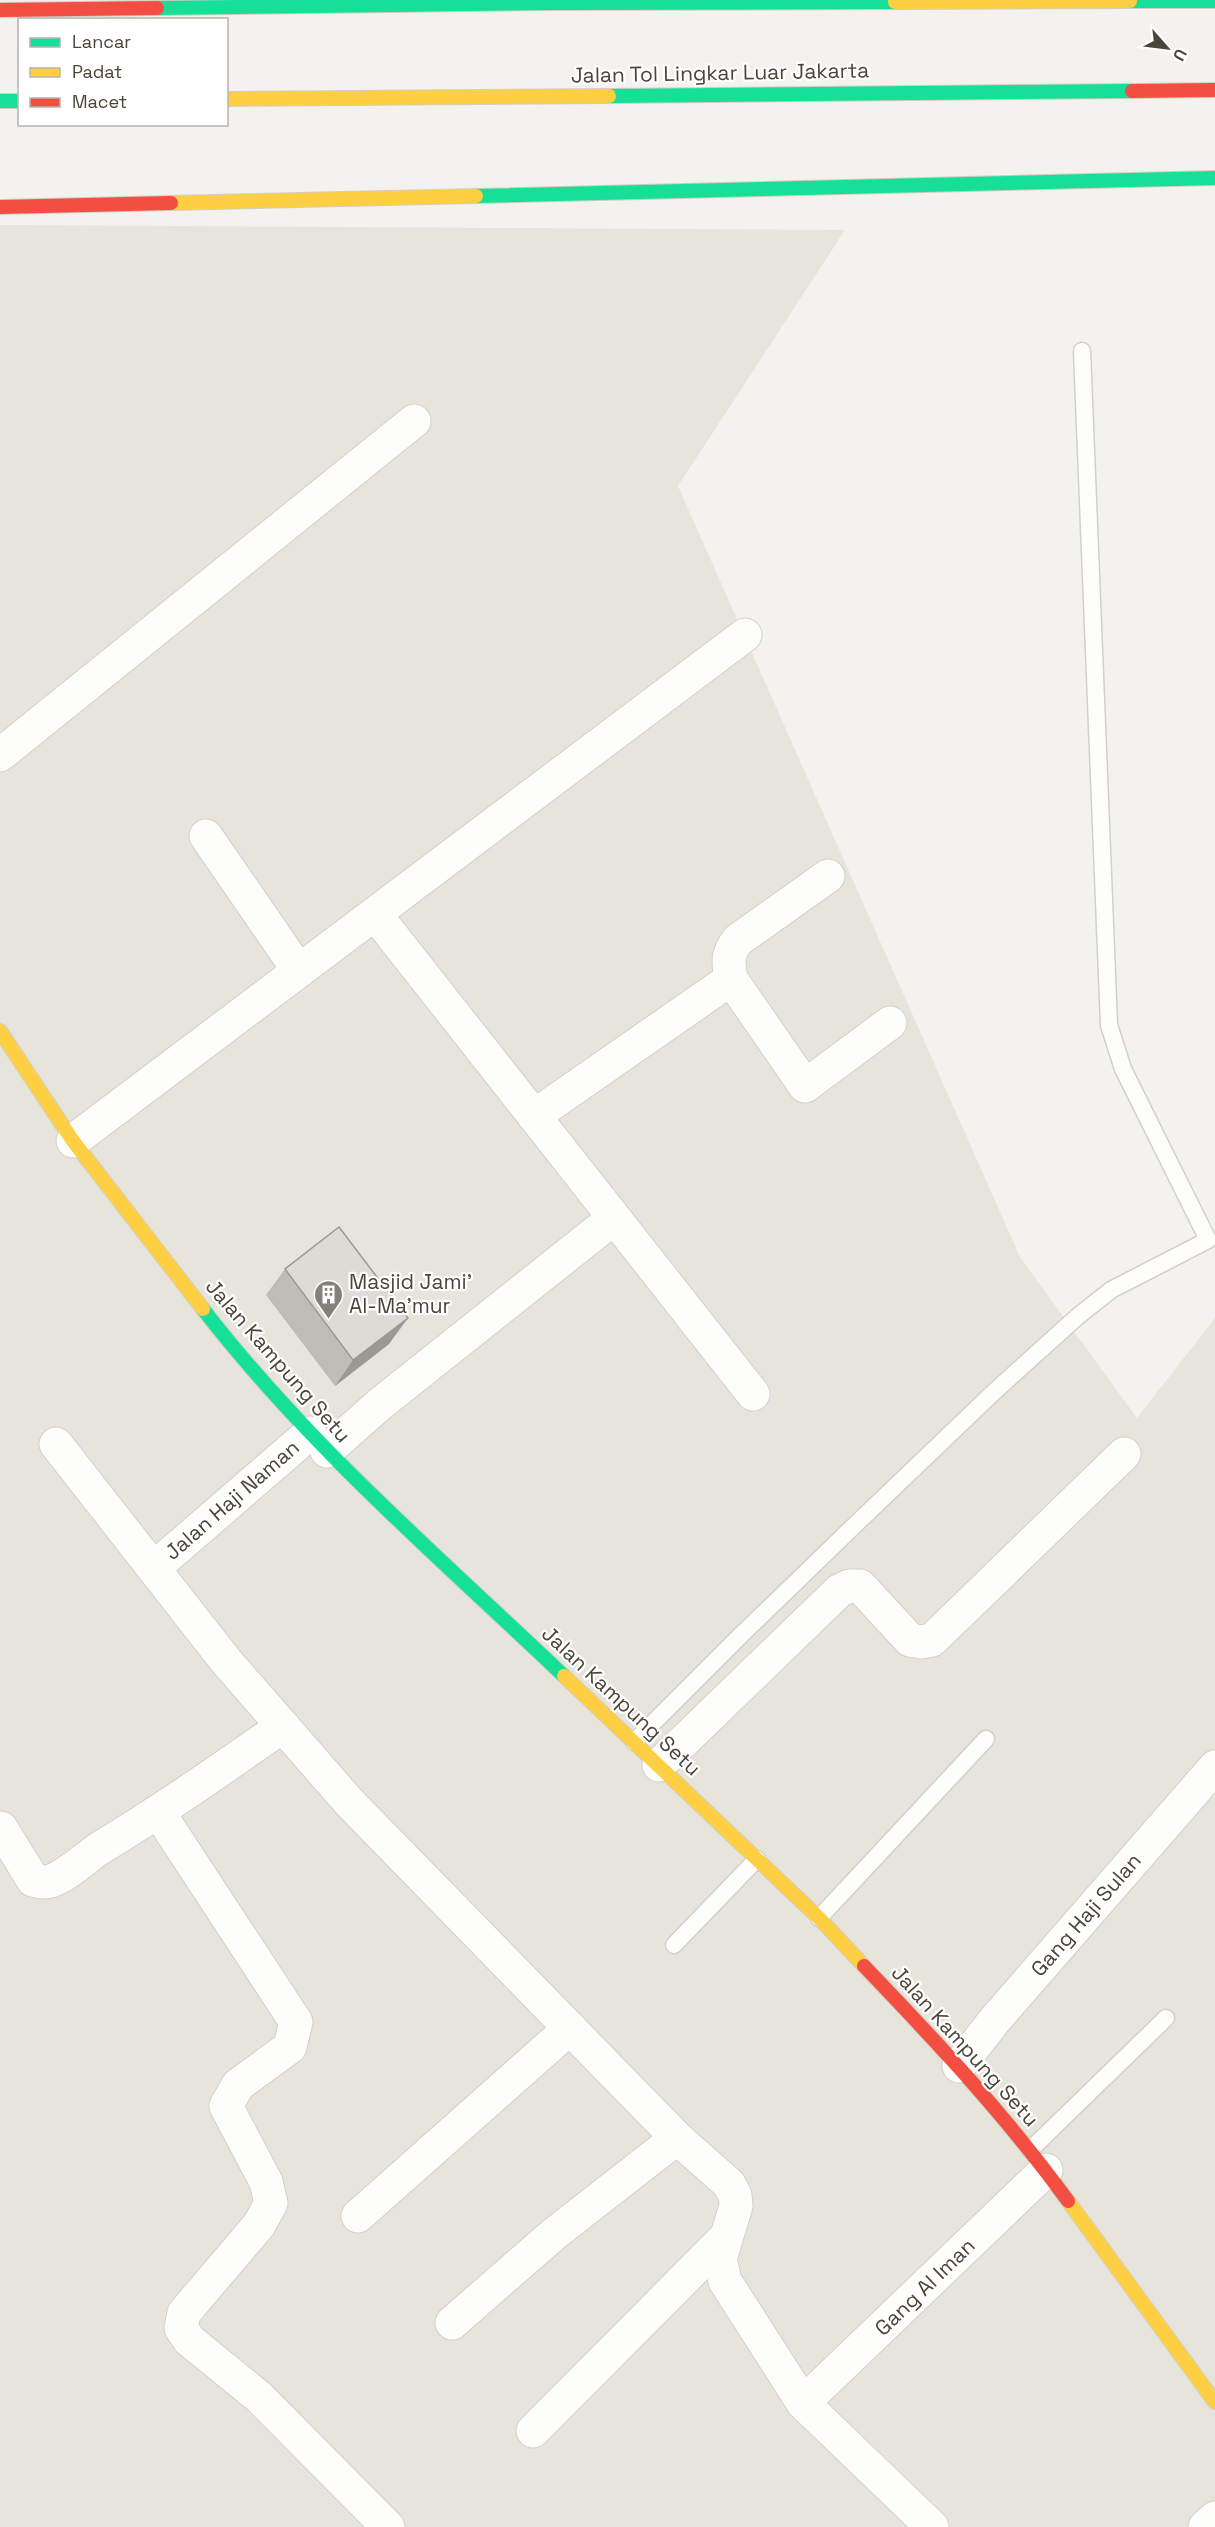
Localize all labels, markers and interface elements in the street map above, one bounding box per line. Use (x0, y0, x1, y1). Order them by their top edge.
legend (18, 18, 228, 126)
north arrow (1137, 18, 1197, 78)
text: Lancar (72, 30, 131, 53)
text: U (1168, 45, 1192, 64)
street label: Jalan Tol Lingkar Luar Jakarta (571, 56, 869, 89)
text: Padat (72, 60, 122, 83)
text: Macet (72, 90, 127, 113)
place label: Masjid Jami' Al-Ma'mur (349, 1268, 472, 1319)
street label: Jalan Kampung Setu (200, 1273, 357, 1448)
building icon: Masjid Jami' Al-Ma'mur (312, 1278, 344, 1320)
street label: Jalan Haji Naman (159, 1434, 305, 1566)
street label: Jalan Kampung Setu (536, 1620, 707, 1781)
street label: Gang Haji Sulan (1025, 1847, 1147, 1982)
street label: Jalan Kampung Setu (886, 1959, 1045, 2132)
street label: Gang Al Iman (869, 2232, 981, 2341)

